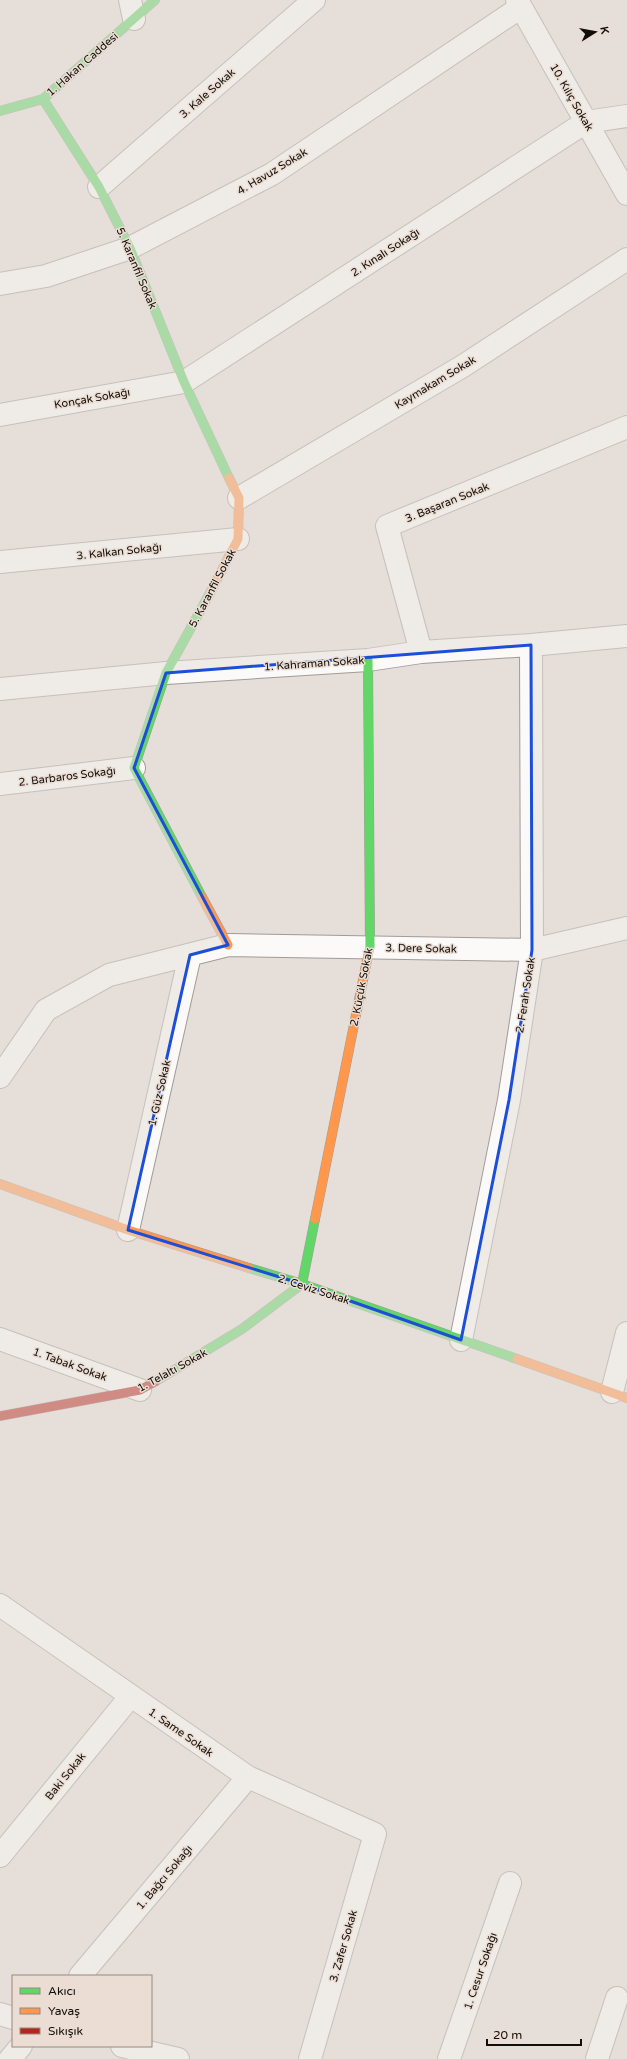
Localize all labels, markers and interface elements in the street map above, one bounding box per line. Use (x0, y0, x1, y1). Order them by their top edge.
north arrow (575, 12, 615, 52)
text: K (597, 25, 612, 36)
street label: 1. Hakan Caddesi (44, 30, 121, 99)
street label: 10. Kılıç Sokak (547, 61, 596, 133)
street label: 3. Kale Sokak (177, 66, 238, 121)
street label: 4. Havuz Sokak (235, 145, 310, 197)
street label: 2. Kınalı Sokağı (349, 225, 422, 279)
street label: 5. Karanfil Sokak (114, 226, 160, 311)
street label: Kaymakam Sokak (392, 353, 478, 412)
street label: Konçak Sokağı (53, 385, 131, 412)
street label: 3. Başaran Sokak (403, 480, 491, 525)
street label: 3. Kalkan Sokağı (76, 541, 162, 562)
street label: 5. Karanfil Sokak (186, 547, 239, 630)
street label: 1. Kahraman Sokak (263, 654, 365, 673)
street label: 2. Barbaros Sokağı (18, 764, 116, 789)
street label: 3. Dere Sokak (385, 941, 457, 956)
street label: 2. Küçük Sokak (348, 947, 375, 1027)
street label: 2. Ferah Sokak (513, 956, 538, 1034)
street label: 1. Güz Sokak (146, 1059, 173, 1127)
street label: 2. Ceviz Sokak (276, 1272, 351, 1307)
street label: 1. Tabak Sokak (31, 1345, 109, 1384)
street label: 1. Telaltı Sokak (135, 1346, 209, 1395)
street label: 1. Same Sokak (146, 1705, 216, 1760)
street label: Baki Sokak (42, 1750, 88, 1803)
street label: 1. Bağcı Sokağı (134, 1842, 195, 1912)
street label: 3. Zafer Sokak (327, 1909, 360, 1984)
street label: 1. Cesur Sokağı (461, 1931, 500, 2011)
legend (12, 1975, 152, 2047)
text: Akıcı (48, 1984, 76, 1998)
text: Yavaş (48, 2004, 80, 2018)
scale bar (487, 2021, 581, 2047)
text: Sıkışık (48, 2024, 84, 2038)
text: 20 m (493, 2028, 522, 2042)

